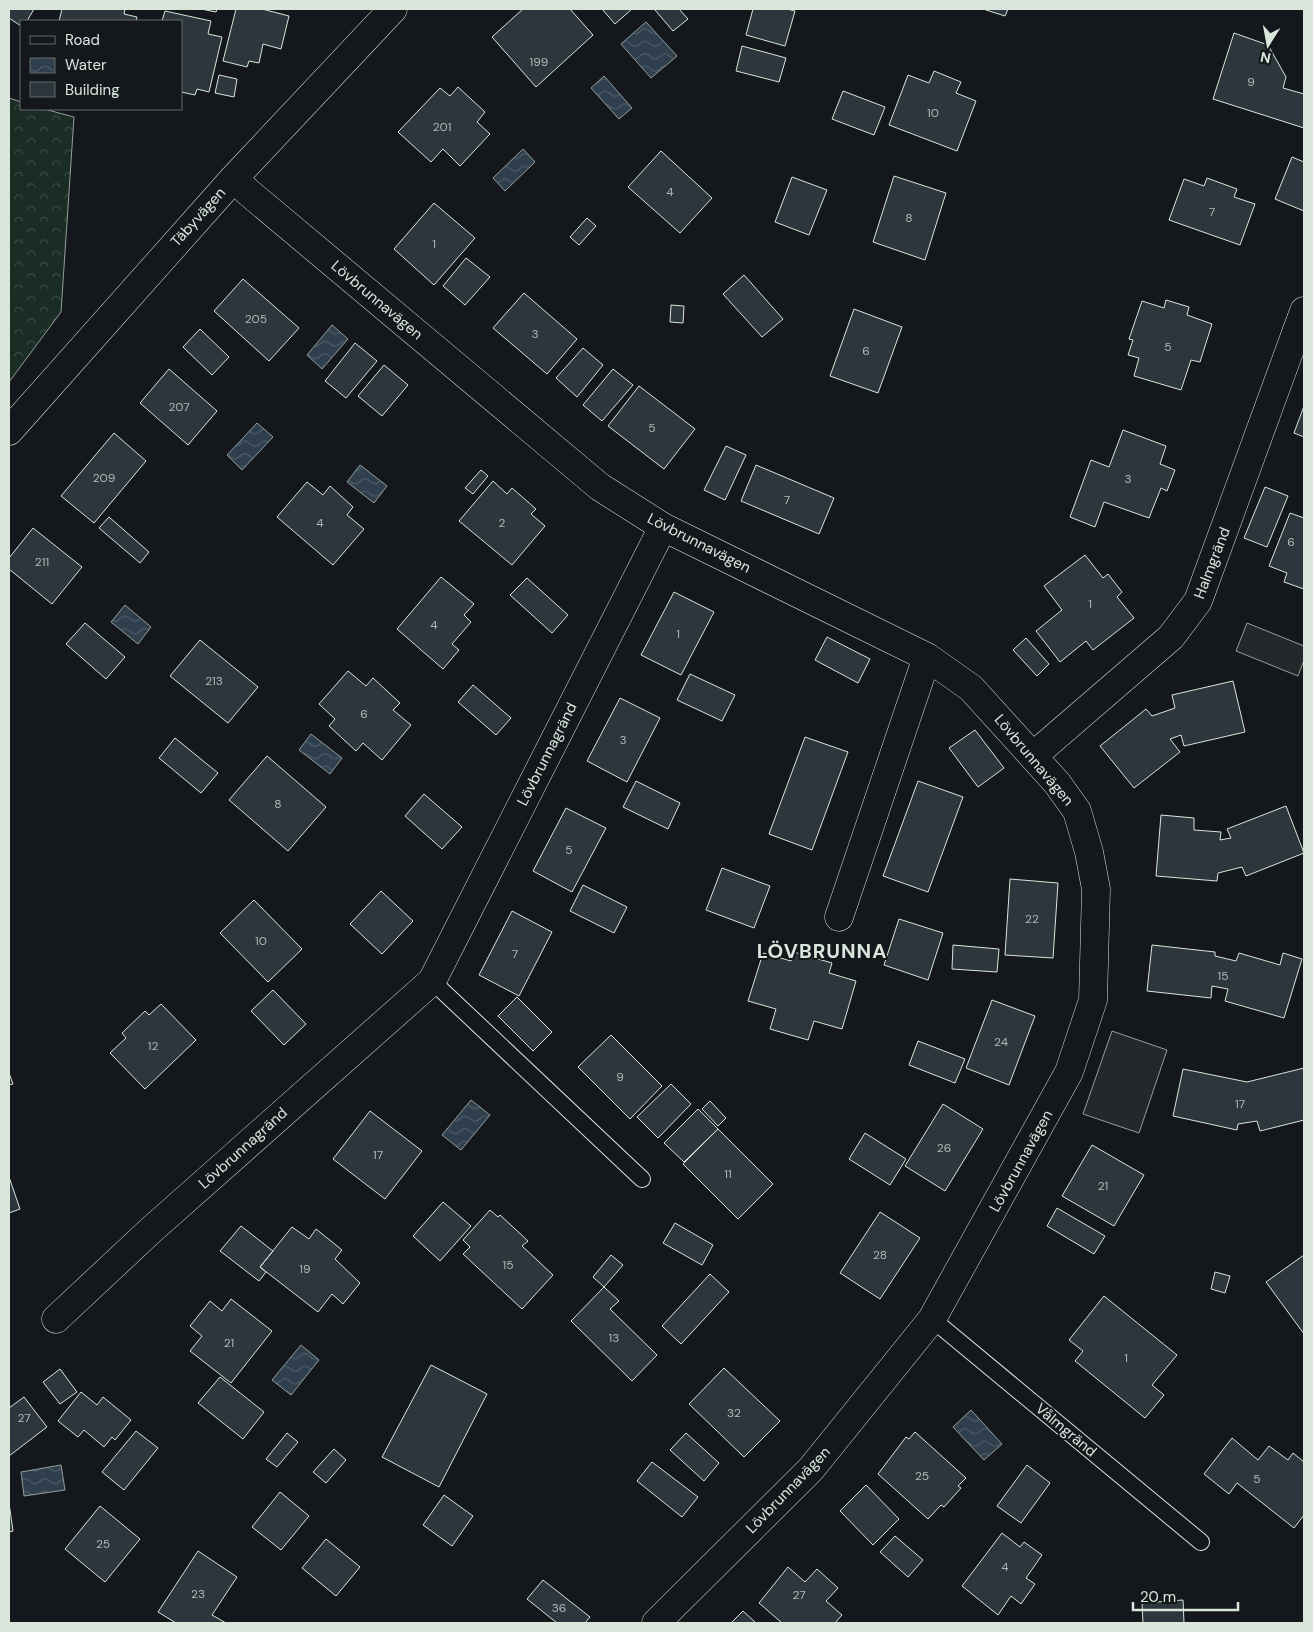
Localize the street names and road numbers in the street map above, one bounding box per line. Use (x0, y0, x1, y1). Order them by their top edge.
street label: Täbyvägen (166, 183, 230, 251)
street label: Lövbrunnavägen (327, 256, 427, 344)
street label: Lövbrunnavägen (644, 508, 754, 578)
street label: Halmgränd (1189, 524, 1235, 602)
street label: Lövbrunnagränd (512, 699, 582, 809)
street label: Lövbrunnavägen (990, 710, 1078, 810)
street label: Lövbrunnagränd (194, 1103, 292, 1193)
street label: Lövbrunnavägen (985, 1106, 1057, 1216)
street label: Vålmgränd (1031, 1399, 1101, 1461)
street label: Lövbrunnavägen (741, 1442, 835, 1538)

